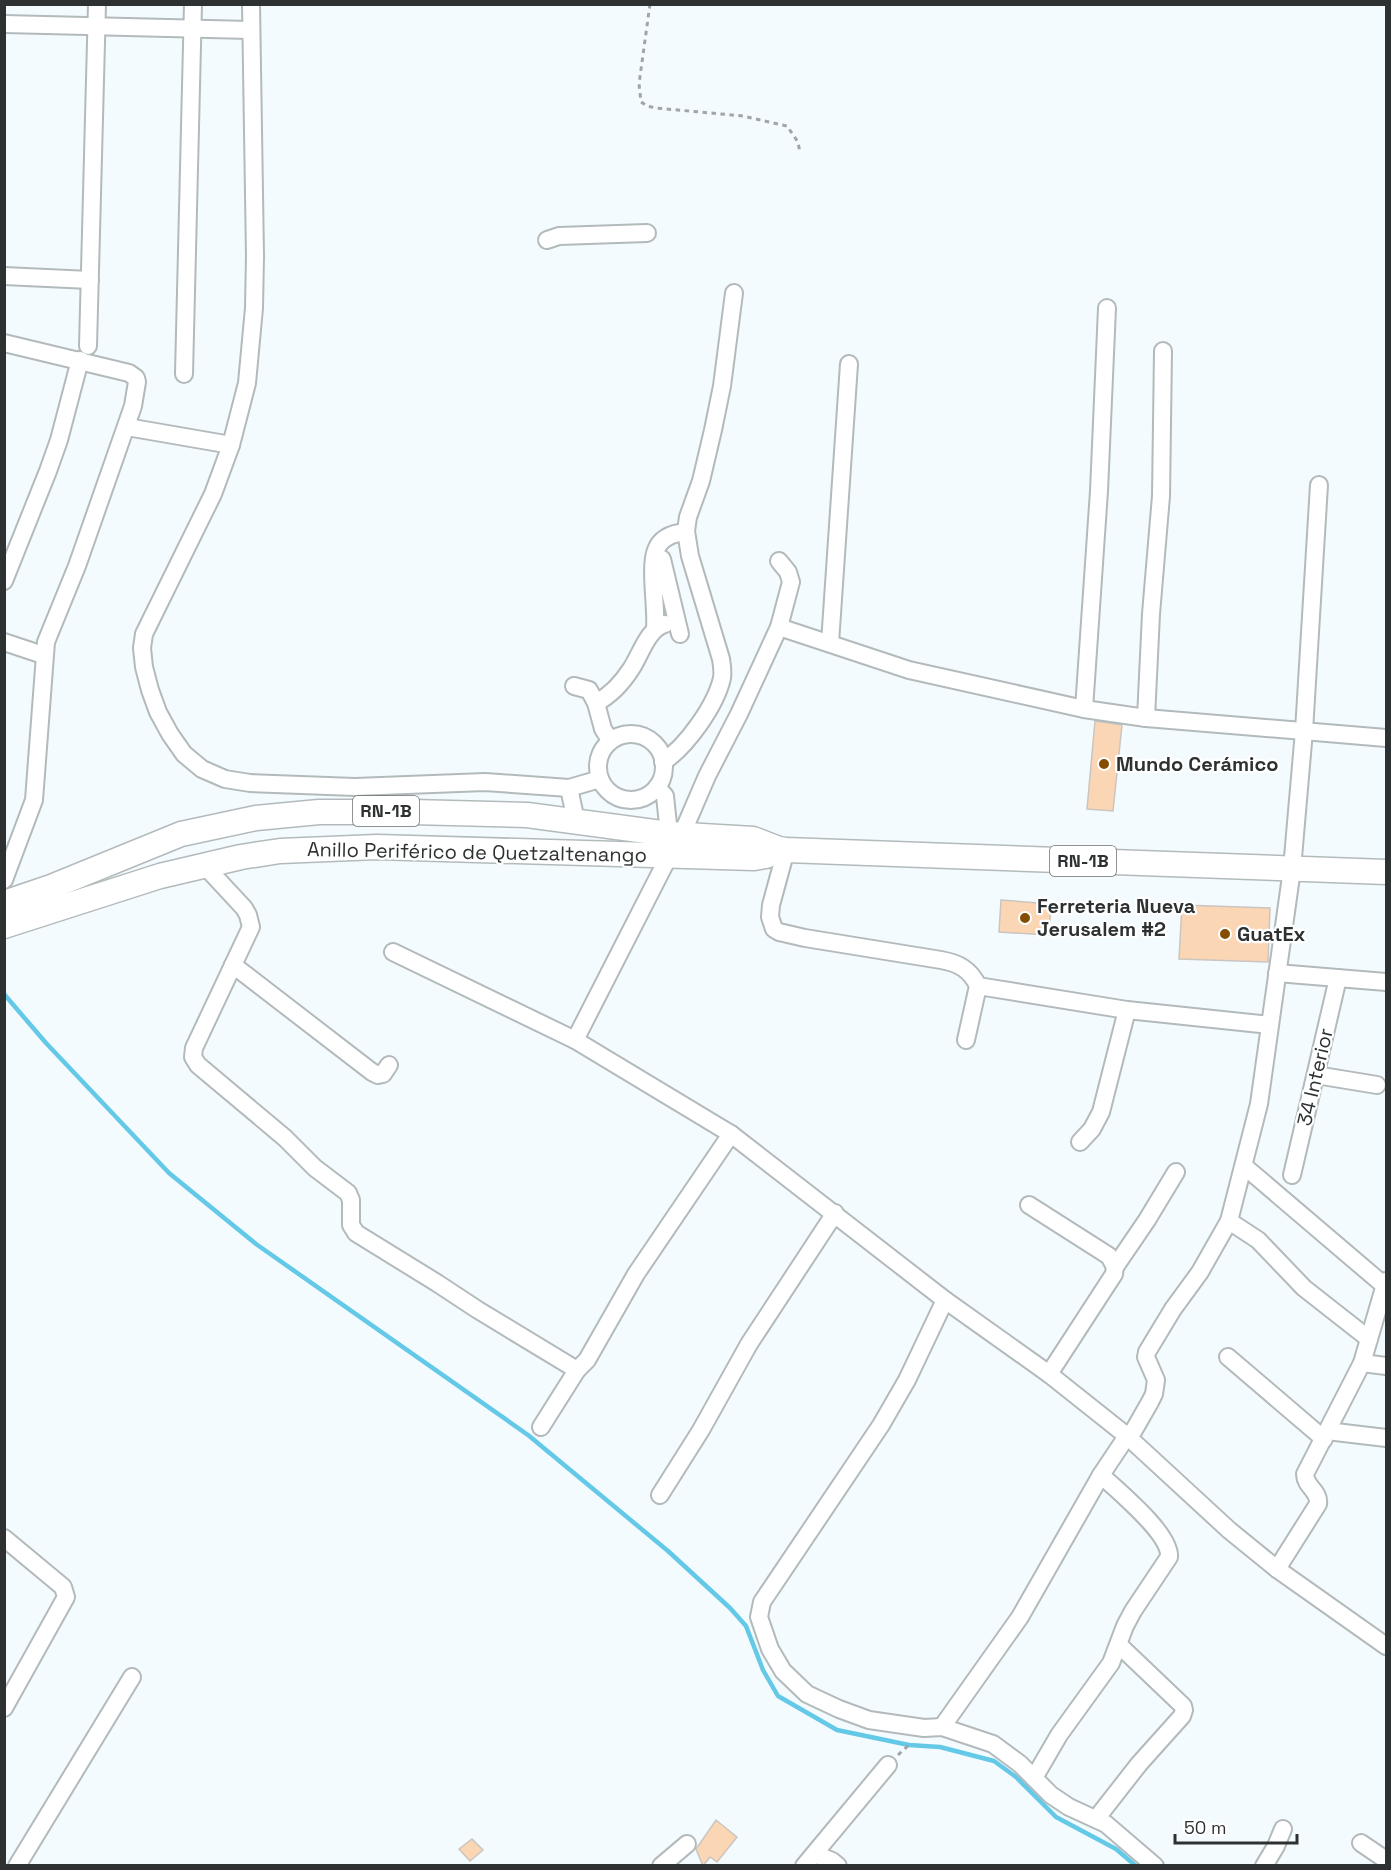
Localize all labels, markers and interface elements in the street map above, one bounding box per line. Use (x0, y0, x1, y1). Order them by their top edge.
place label: Mundo Cerámico (1116, 751, 1278, 777)
marker: Mundo Cerámico (1097, 757, 1111, 771)
road number: RN-1B (353, 796, 419, 826)
street label: Anillo Periférico de Quetzaltenango (307, 836, 647, 868)
road number: RN-1B (1050, 846, 1116, 876)
place label: Ferreteria Nueva Jerusalem #2 (1037, 893, 1196, 942)
marker: Ferreteria Nueva Jerusalem #2 (1018, 911, 1032, 925)
place label: GuatEx (1237, 921, 1306, 947)
marker: GuatEx (1218, 927, 1232, 941)
street label: 34 Interior (1291, 1026, 1339, 1128)
scale bar (1175, 1807, 1296, 1845)
text: 50 m (1184, 1816, 1226, 1839)

